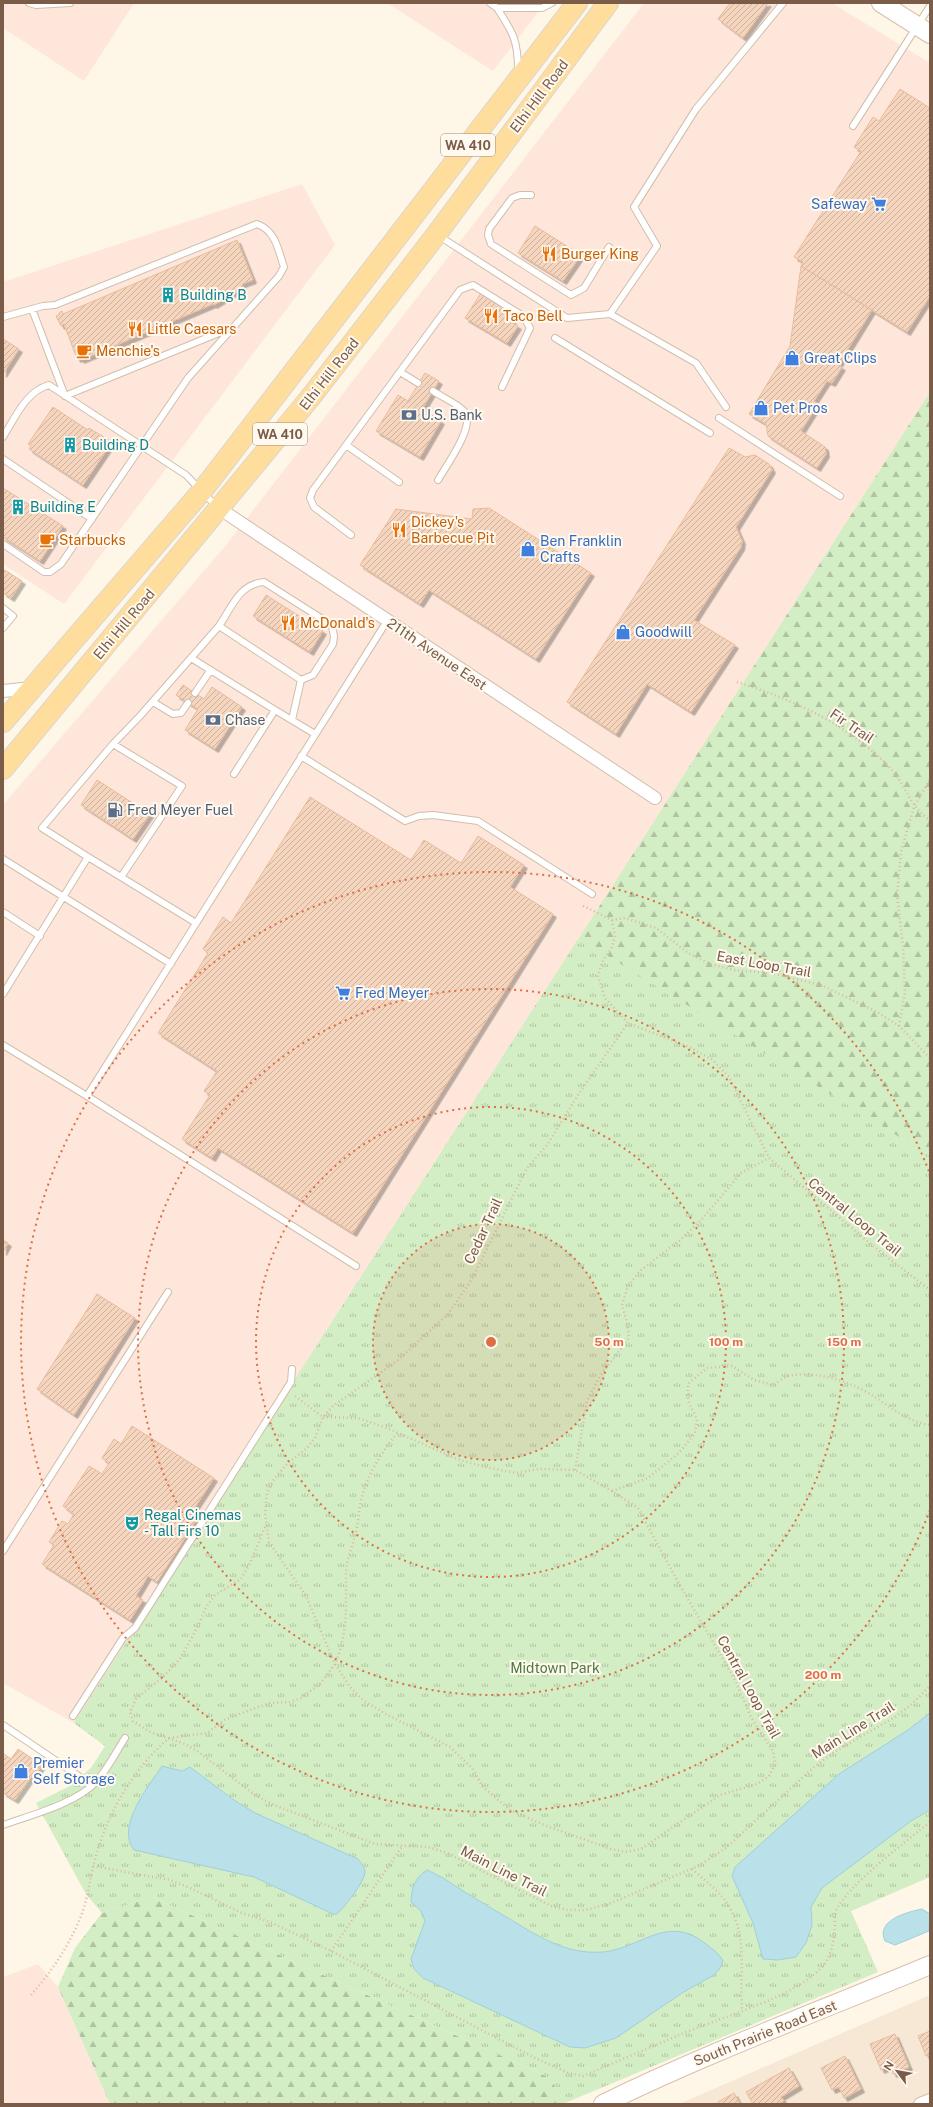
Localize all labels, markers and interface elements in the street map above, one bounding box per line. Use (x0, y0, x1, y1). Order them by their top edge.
street label: Elhi Hill Road (507, 57, 571, 135)
road number: WA 410 (441, 134, 495, 156)
supermarket icon: Safeway (870, 195, 888, 213)
place label: Safeway (811, 196, 868, 212)
restaurant icon: Burger King (540, 245, 558, 263)
place label: Burger King (561, 246, 639, 262)
building icon: Building B (159, 286, 177, 304)
place label: Building B (180, 287, 247, 303)
restaurant icon: Taco Bell (482, 307, 500, 325)
place label: Taco Bell (503, 308, 563, 324)
restaurant icon: Little Caesars (126, 320, 144, 338)
place label: Little Caesars (147, 321, 236, 337)
street label: Elhi Hill Road (296, 335, 362, 413)
cafe icon: Menchie's (75, 342, 93, 360)
place label: Menchie's (96, 343, 160, 359)
shop icon: Great Clips (783, 349, 801, 367)
place label: Great Clips (804, 350, 877, 366)
shop icon: Pet Pros (752, 399, 770, 417)
place label: Pet Pros (773, 400, 827, 416)
bank icon: U.S. Bank (400, 406, 418, 424)
place label: U.S. Bank (421, 407, 483, 423)
road number: WA 410 (253, 423, 307, 445)
building icon: Building D (61, 436, 79, 454)
place label: Building D (82, 437, 149, 453)
building icon: Building E (9, 498, 27, 516)
place label: Building E (30, 499, 96, 515)
place label: Dickey's Barbecue Pit (411, 514, 495, 546)
restaurant icon: Dickey's Barbecue Pit (390, 521, 408, 539)
cafe icon: Starbucks (38, 531, 56, 549)
place label: Starbucks (59, 532, 125, 548)
place label: Ben Franklin Crafts (540, 533, 622, 565)
shop icon: Ben Franklin Crafts (519, 540, 537, 558)
street label: Elhi Hill Road (90, 586, 158, 662)
restaurant icon: McDonald's (279, 614, 297, 632)
place label: McDonald's (300, 615, 375, 631)
street label: 211th Avenue East (384, 615, 490, 693)
shop icon: Goodwill (614, 623, 632, 641)
place label: Goodwill (635, 624, 692, 640)
street label: Fir Trail (827, 706, 877, 746)
bank icon: Chase (204, 711, 222, 729)
place label: Chase (225, 712, 265, 728)
fuel station icon: Fred Meyer Fuel (106, 801, 124, 819)
place label: Fred Meyer Fuel (127, 802, 233, 818)
street label: East Loop Trail (715, 948, 813, 980)
supermarket icon: Fred Meyer (334, 984, 352, 1002)
place label: Fred Meyer (355, 985, 429, 1001)
street label: Central Loop Trail (805, 1175, 905, 1259)
street label: Cedar Trail (461, 1195, 505, 1267)
centre of rings (484, 1335, 498, 1349)
text: 50 m (594, 1335, 624, 1349)
text: 100 m (709, 1335, 743, 1349)
text: 150 m (827, 1335, 861, 1349)
place label: Regal Cinemas - Tall Firs 10 (144, 1507, 241, 1539)
theatre icon: Regal Cinemas - Tall Firs 10 (123, 1514, 141, 1532)
street label: Central Loop Trail (714, 1633, 784, 1741)
park label: Midtown Park (510, 1660, 600, 1676)
text: 200 m (805, 1668, 841, 1682)
street label: Main Line Trail (809, 1698, 897, 1762)
place label: Premier Self Storage (33, 1755, 115, 1787)
shop icon: Premier Self Storage (12, 1762, 30, 1780)
street label: Main Line Trail (458, 1842, 550, 1900)
street label: South Prairie Road East (691, 1997, 839, 2069)
north arrow (877, 2051, 917, 2091)
text: N (881, 2059, 896, 2073)

